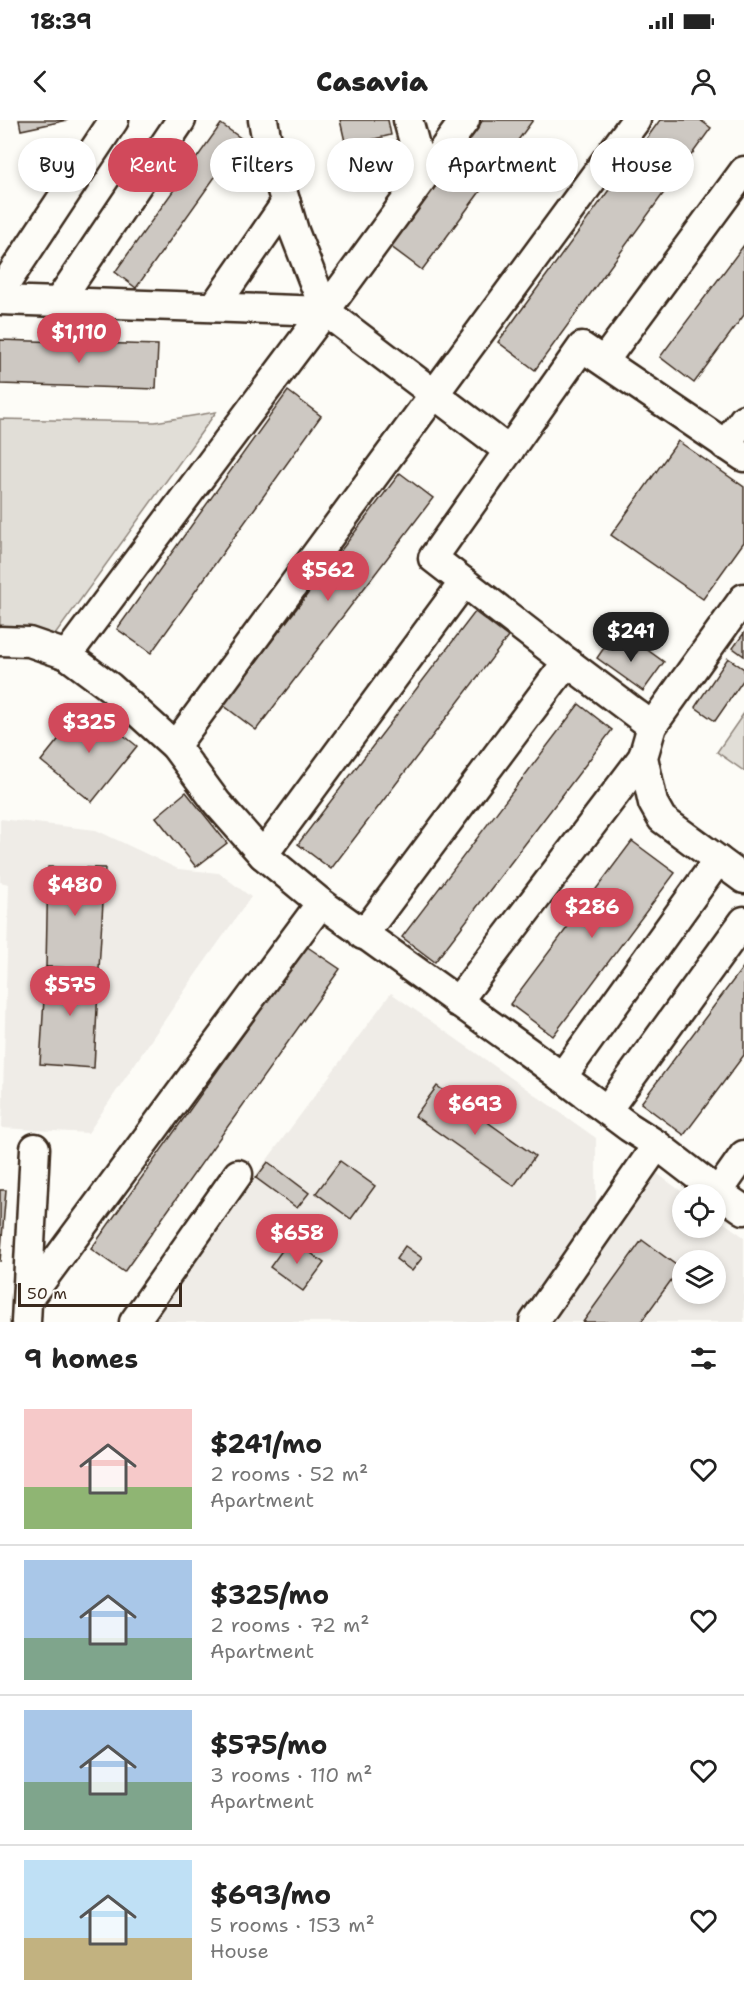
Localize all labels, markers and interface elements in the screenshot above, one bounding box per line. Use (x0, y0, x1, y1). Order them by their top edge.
text: 18:39 (30, 7, 92, 36)
text: Casavia (316, 63, 428, 100)
icon: back (24, 65, 57, 98)
icon: person (687, 65, 720, 98)
chip: Buy (18, 138, 96, 192)
chip: Rent (108, 138, 198, 192)
chip: Filters (210, 138, 315, 192)
chip: New (327, 138, 414, 192)
chip: Apartment (426, 138, 578, 192)
chip: House (590, 138, 694, 192)
pin: $1,110 (30, 313, 128, 364)
text: $1,110 (51, 319, 107, 345)
pin: $562 (292, 551, 364, 602)
text: $562 (301, 557, 355, 583)
pin: $241 (595, 612, 667, 663)
text: $241 (607, 618, 655, 644)
pin: $325 (53, 703, 125, 754)
text: $325 (62, 709, 116, 735)
pin: $480 (39, 866, 111, 917)
text: $480 (47, 872, 103, 898)
pin: $286 (556, 888, 628, 939)
text: $286 (564, 894, 620, 920)
pin: $575 (34, 966, 106, 1017)
text: $575 (44, 972, 96, 998)
pin: $693 (439, 1085, 511, 1136)
text: $693 (448, 1091, 502, 1117)
map controls (672, 1184, 726, 1304)
button: locate (672, 1184, 726, 1238)
pin: $658 (261, 1214, 333, 1265)
text: $658 (270, 1220, 324, 1246)
button: layers (672, 1250, 726, 1304)
scale bar (18, 1280, 182, 1308)
text: 50 m (27, 1283, 67, 1304)
text: 9 homes (24, 1341, 138, 1376)
icon: filters (687, 1342, 720, 1375)
text: $241/mo (210, 1426, 322, 1461)
icon: home (72, 1433, 144, 1505)
icon: heart (687, 1453, 720, 1486)
text: 2 rooms · 52 m² (210, 1461, 368, 1487)
text: Apartment (210, 1487, 314, 1513)
text: $325/mo (210, 1577, 329, 1612)
icon: home (72, 1584, 144, 1656)
icon: heart (687, 1604, 720, 1637)
text: 2 rooms · 72 m² (210, 1612, 369, 1638)
text: Apartment (210, 1638, 314, 1664)
text: $575/mo (210, 1727, 327, 1762)
icon: home (72, 1734, 144, 1806)
icon: heart (687, 1754, 720, 1787)
text: 3 rooms · 110 m² (210, 1762, 373, 1788)
text: Apartment (210, 1788, 314, 1814)
text: $693/mo (210, 1877, 331, 1912)
icon: home (72, 1884, 144, 1956)
icon: heart (687, 1904, 720, 1937)
text: 5 rooms · 153 m² (210, 1912, 375, 1938)
text: House (210, 1938, 269, 1964)

